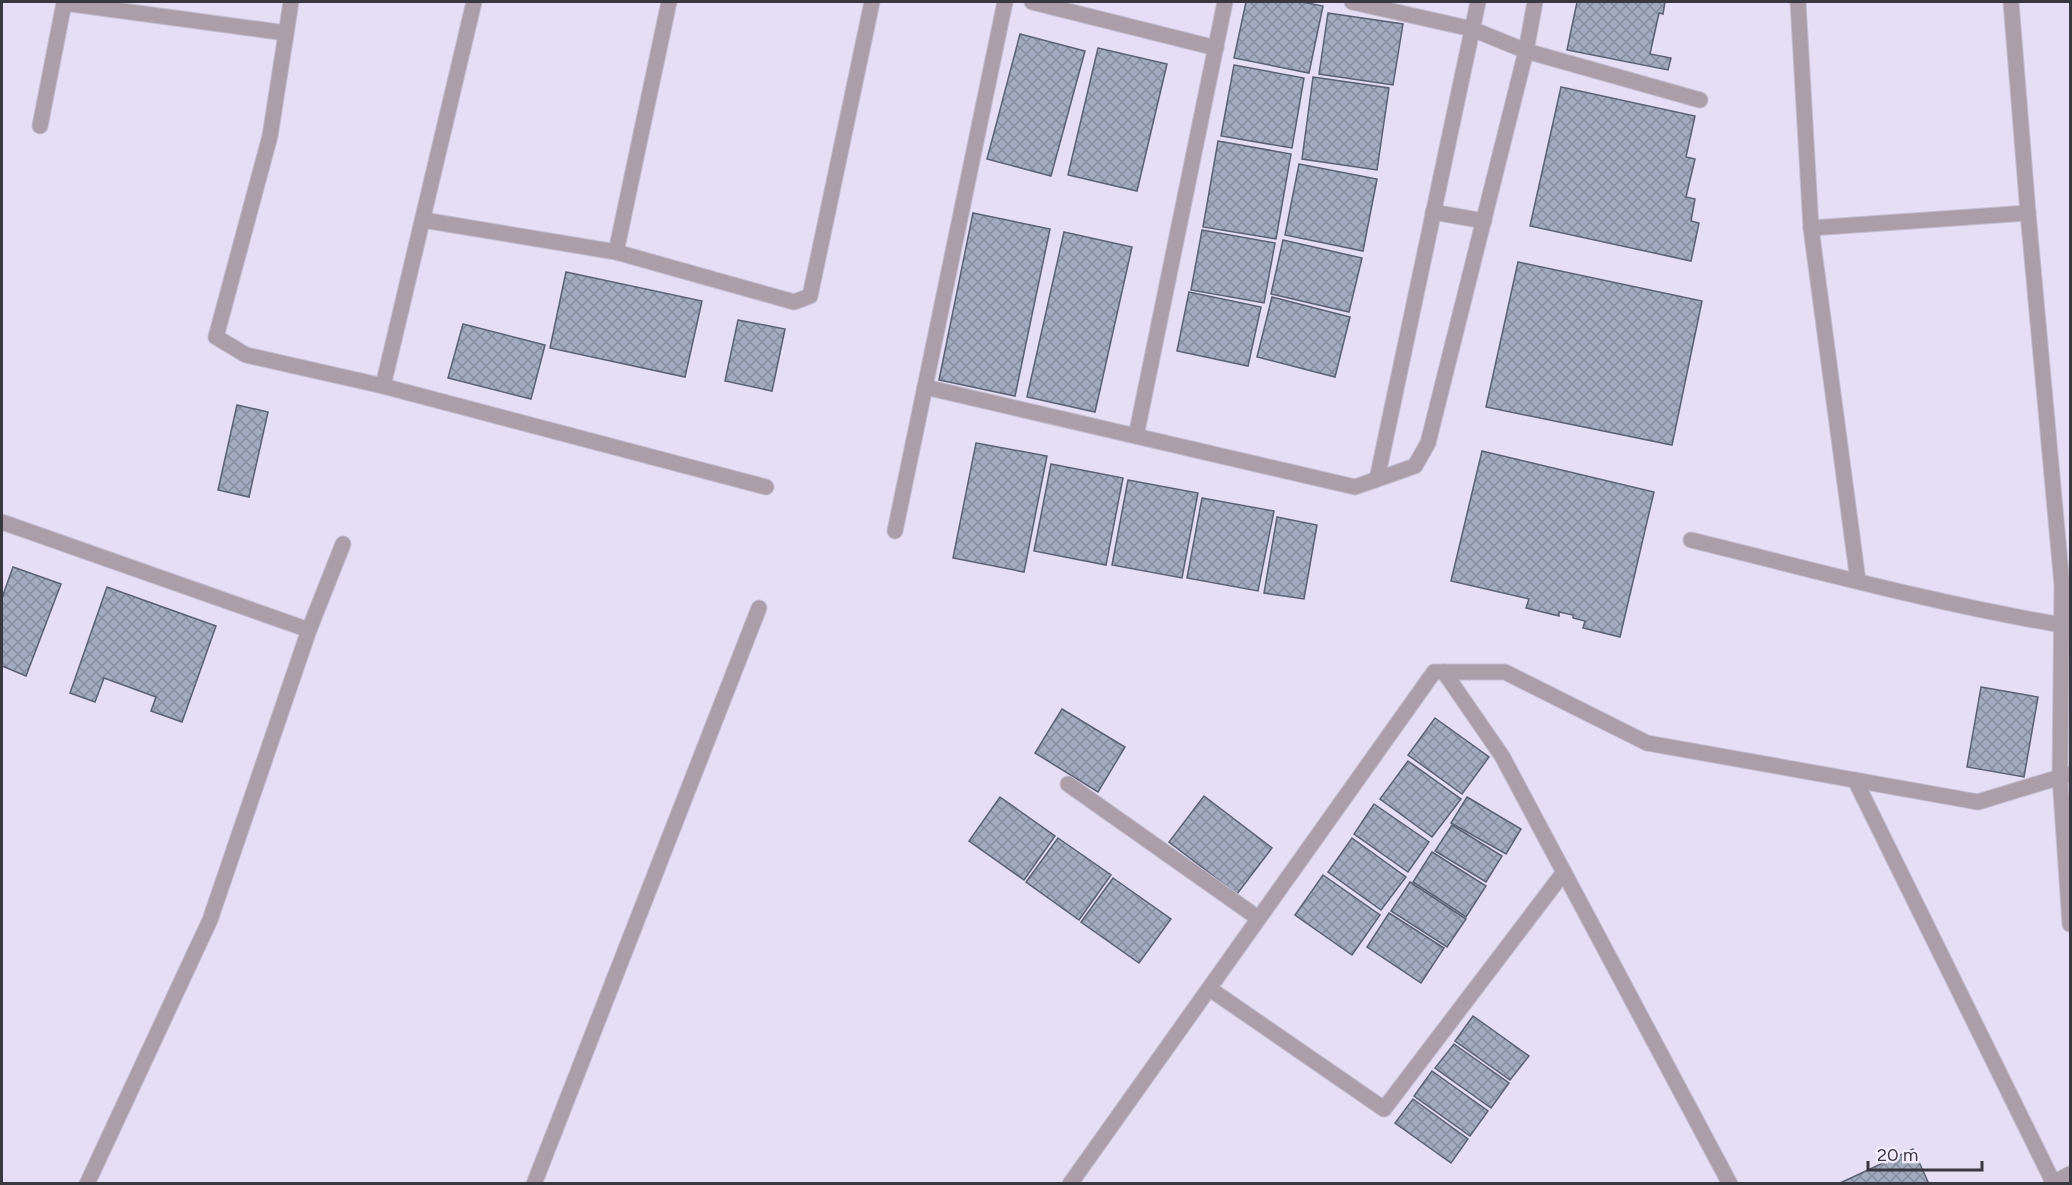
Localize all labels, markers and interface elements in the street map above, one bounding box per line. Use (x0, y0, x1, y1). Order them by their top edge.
scale bar (1868, 1134, 1982, 1172)
text: 20 m (1877, 1144, 1918, 1166)

